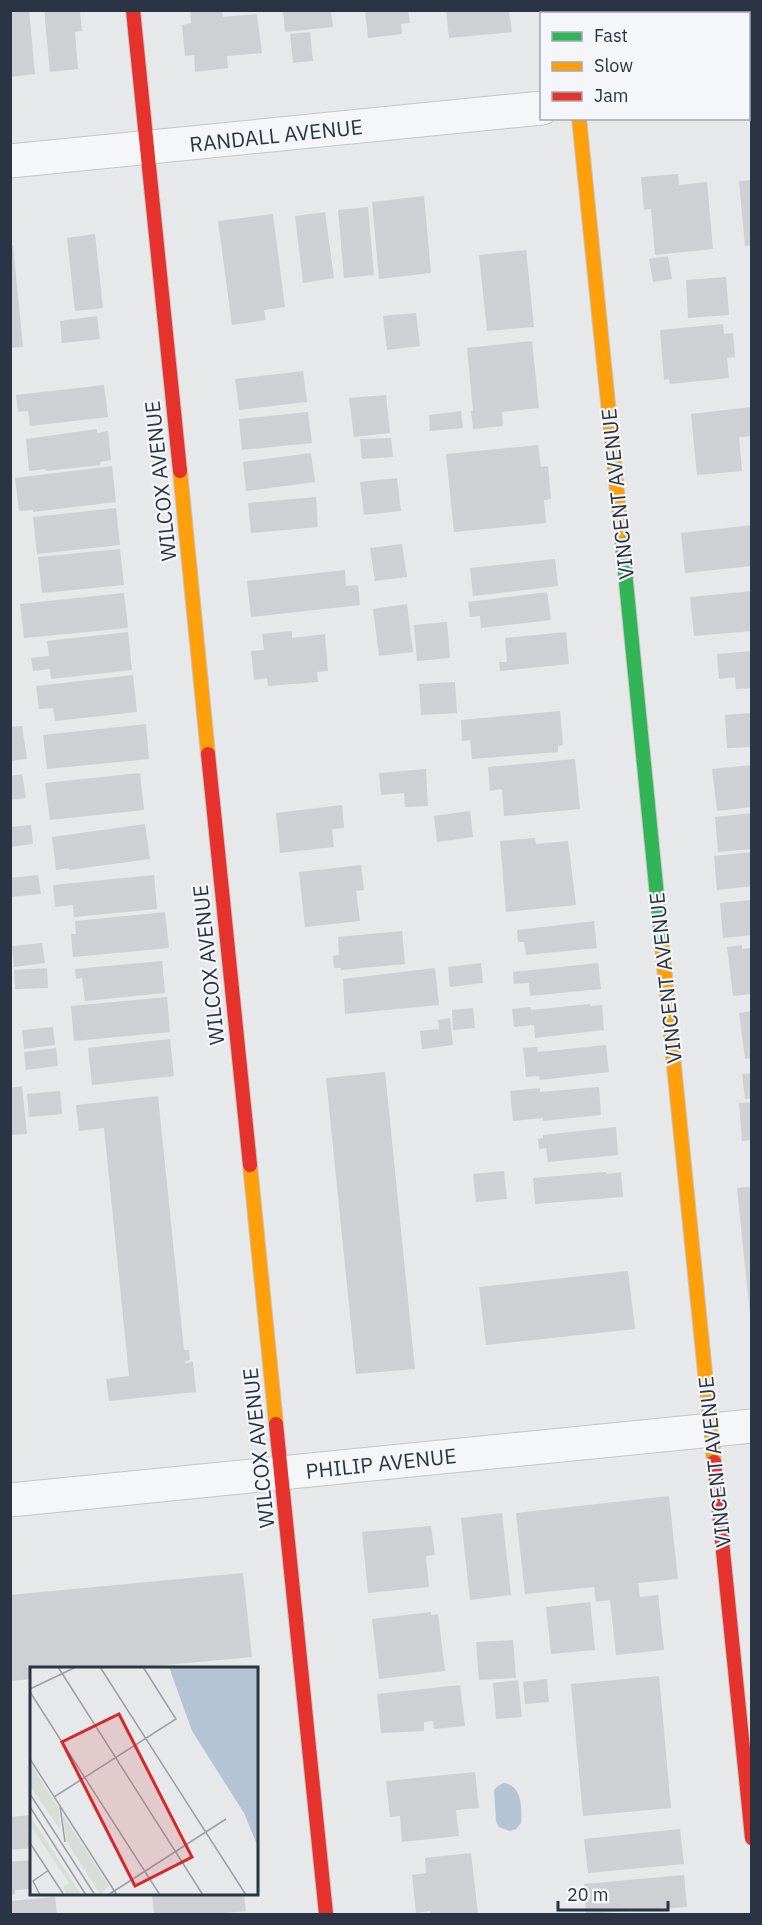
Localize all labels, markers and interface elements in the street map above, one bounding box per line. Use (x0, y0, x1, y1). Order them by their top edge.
legend (540, 12, 750, 120)
text: Fast (594, 24, 628, 47)
text: Slow (594, 54, 633, 77)
text: Jam (594, 84, 629, 107)
street label: RANDALL AVENUE (188, 112, 364, 158)
street label: WILCOX AVENUE (138, 399, 182, 563)
street label: VINCENT AVENUE (594, 407, 640, 581)
street label: WILCOX AVENUE (186, 883, 230, 1047)
street label: VINCENT AVENUE (642, 891, 688, 1065)
street label: WILCOX AVENUE (236, 1366, 280, 1530)
street label: VINCENT AVENUE (691, 1375, 737, 1549)
street label: PHILIP AVENUE (304, 1441, 458, 1485)
inset map (30, 1667, 258, 1895)
scale bar (558, 1874, 668, 1912)
text: 20 m (567, 1883, 609, 1906)

